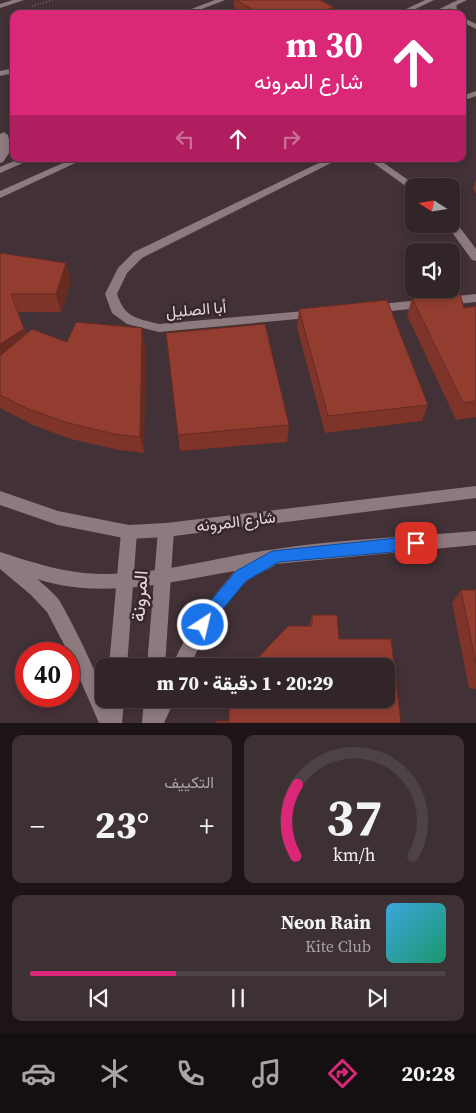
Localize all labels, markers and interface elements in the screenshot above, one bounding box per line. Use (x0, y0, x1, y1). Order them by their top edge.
text: 30 m (286, 21, 363, 69)
icon: ahead (381, 30, 446, 95)
text: شارع المرونه (254, 66, 363, 96)
icon: left (171, 125, 199, 153)
icon: ahead (224, 125, 252, 153)
icon: right (277, 125, 305, 153)
north arrow (405, 178, 460, 232)
map controls (405, 178, 460, 298)
button: sound (405, 243, 460, 298)
street label: أبا الصليل (165, 295, 227, 323)
street label: شارع المرونه (195, 505, 277, 538)
pin (395, 522, 437, 564)
icon: arrive (402, 529, 430, 557)
street label: المرونة (124, 569, 154, 623)
position arrow (176, 598, 228, 650)
speed limit sign: 40 (15, 642, 80, 707)
text: 20:29 · 1 دقيقة · 70 m (157, 670, 333, 696)
text: التكييف (164, 771, 214, 793)
text: 37 (326, 781, 382, 852)
text: 23° (95, 799, 149, 851)
text: − (30, 807, 45, 845)
text: + (199, 807, 214, 845)
text: km/h (333, 842, 376, 867)
text: Neon Rain (281, 909, 371, 935)
text: Kite Club (305, 935, 371, 957)
icon: previous (85, 984, 113, 1012)
icon: pause (224, 984, 252, 1012)
icon: next (363, 984, 391, 1012)
icon: car (21, 1056, 56, 1091)
icon: climate (97, 1056, 132, 1091)
icon: phone (173, 1056, 208, 1091)
icon: music (249, 1056, 284, 1091)
icon: directions (325, 1056, 360, 1091)
text: 20:28 (401, 1058, 455, 1088)

